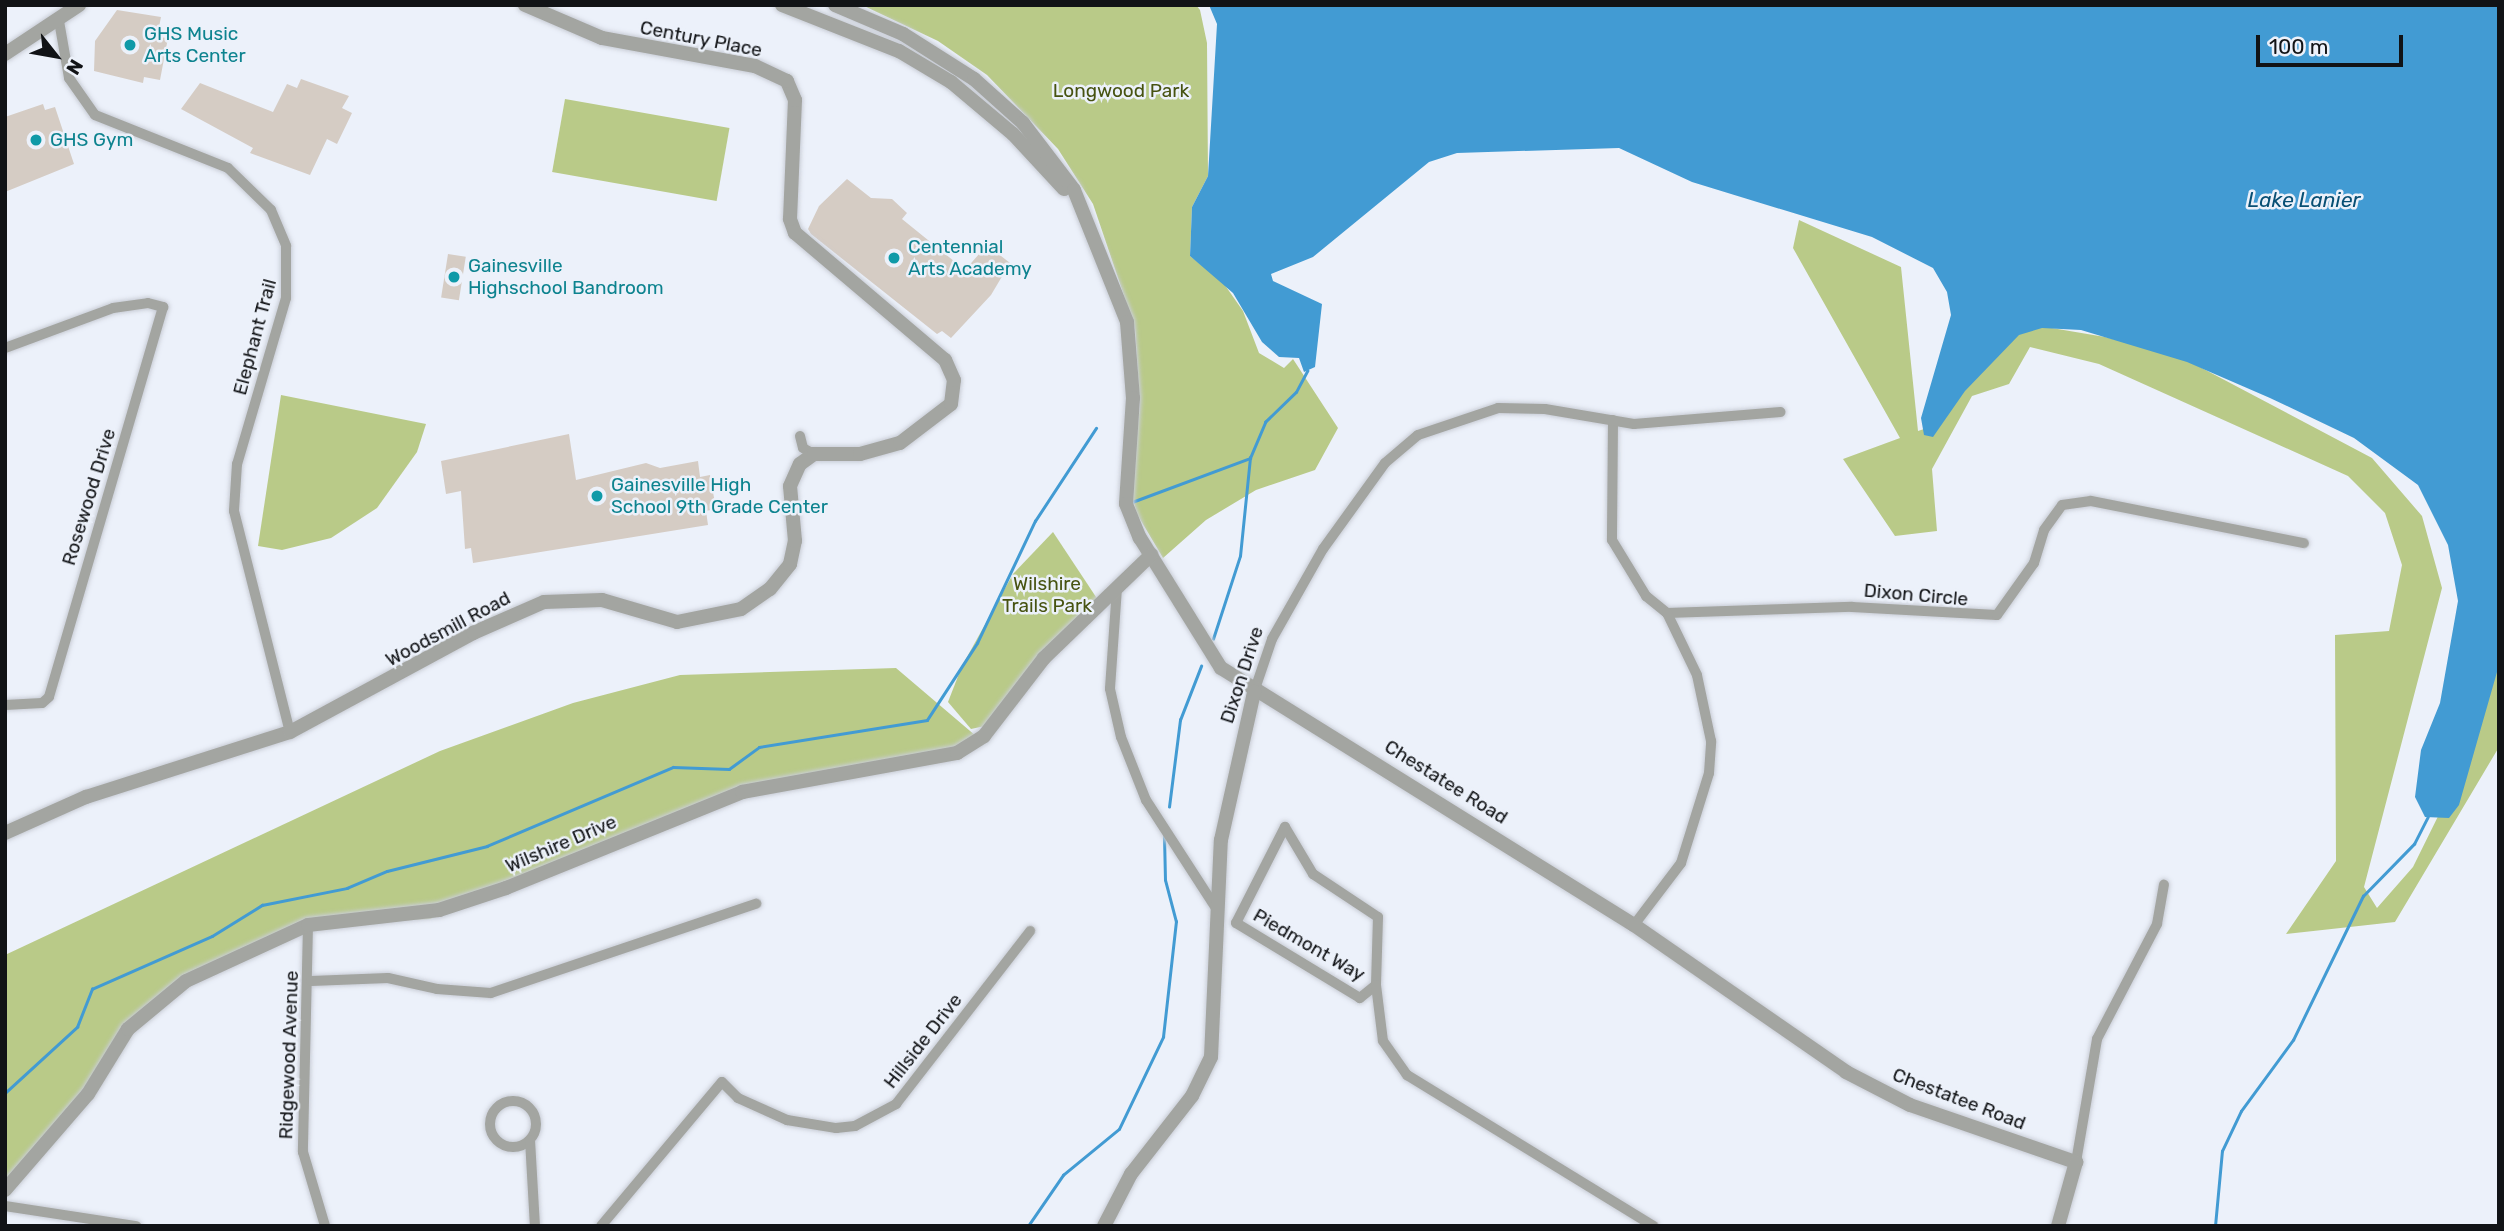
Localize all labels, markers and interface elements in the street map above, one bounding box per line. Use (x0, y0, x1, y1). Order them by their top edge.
street label: Century Place (638, 16, 764, 62)
north arrow (21, 21, 91, 91)
scale bar (2259, 21, 2406, 65)
place label: GHS Music Arts Center (144, 23, 246, 67)
text: 100 m (2269, 34, 2328, 59)
marker: GHS Music Arts Center (122, 37, 138, 53)
text: N (61, 55, 88, 79)
park label: Longwood Park (1053, 80, 1189, 102)
place label: GHS Gym (50, 129, 133, 151)
marker: GHS Gym (28, 132, 44, 148)
water label: Lake Lanier (2248, 187, 2360, 213)
place label: Centennial Arts Academy (908, 236, 1032, 280)
marker: Centennial Arts Academy (886, 250, 902, 266)
place label: Gainesville Highschool Bandroom (468, 255, 664, 299)
marker: Gainesville Highschool Bandroom (446, 269, 462, 285)
street label: Elephant Trail (228, 276, 282, 398)
street label: Rosewood Drive (57, 426, 121, 568)
place label: Gainesville High School 9th Grade Center (611, 474, 828, 518)
marker: Gainesville High School 9th Grade Center (589, 488, 605, 504)
park label: Wilshire Trails Park (1002, 573, 1092, 617)
street label: Dixon Circle (1863, 579, 1969, 611)
street label: Woodsmill Road (382, 587, 514, 671)
street label: Dixon Drive (1216, 624, 1268, 726)
street label: Chestatee Road (1380, 735, 1512, 829)
street label: Wilshire Drive (502, 810, 620, 878)
street label: Piedmont Way (1249, 904, 1369, 986)
street label: Ridgewood Avenue (275, 970, 303, 1140)
street label: Hillside Drive (879, 989, 967, 1093)
street label: Chestatee Road (1889, 1063, 2029, 1135)

